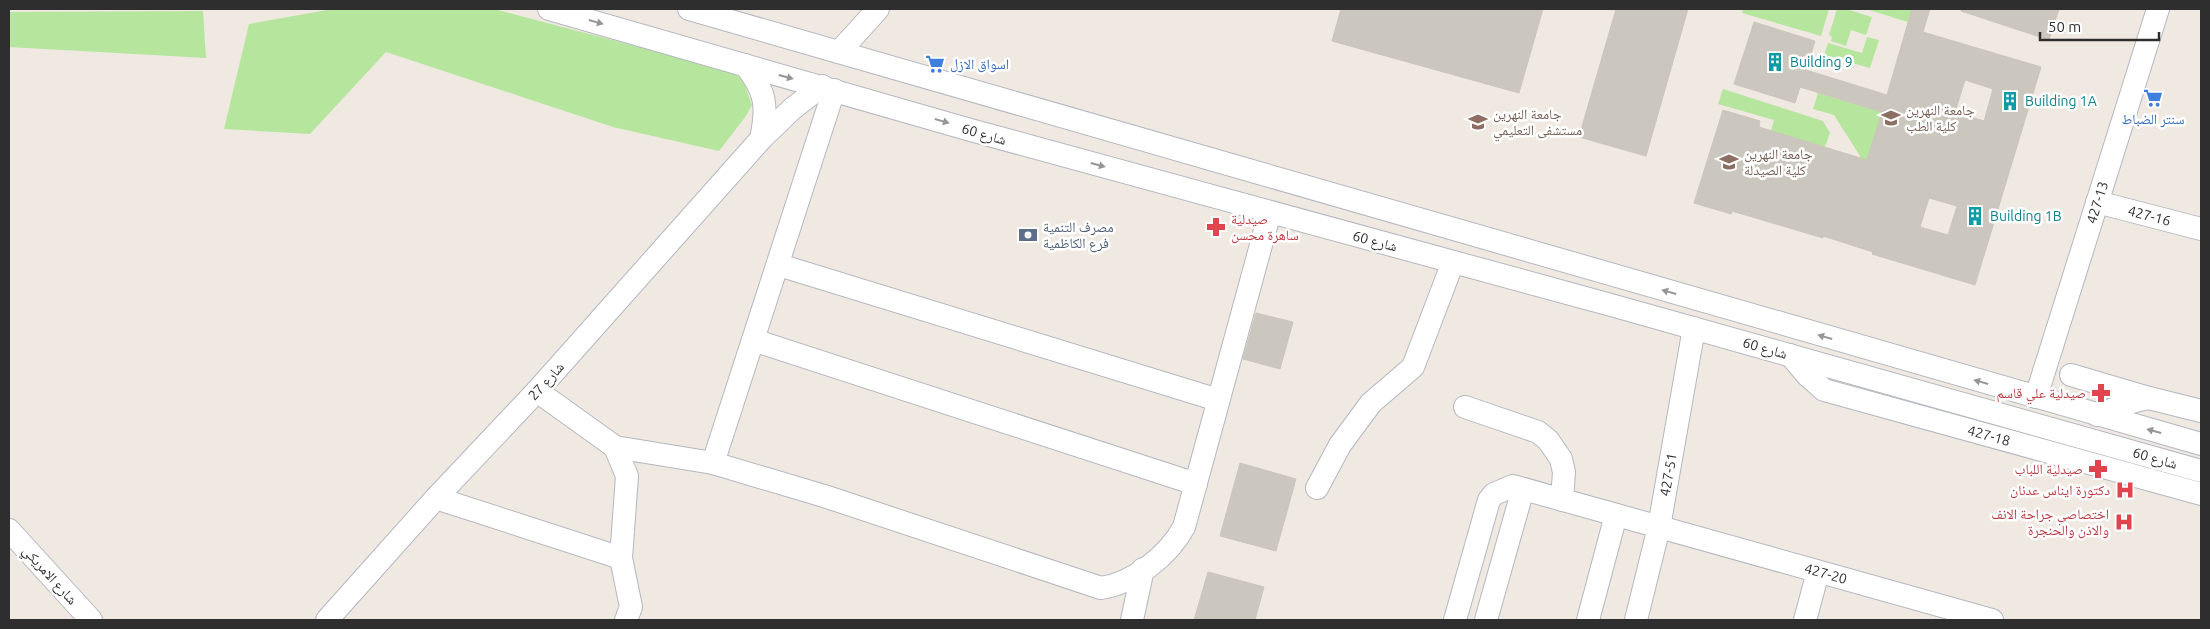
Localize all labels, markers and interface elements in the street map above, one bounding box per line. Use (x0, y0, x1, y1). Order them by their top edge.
scale bar (2040, 10, 2159, 42)
text: 50 m (2048, 18, 2081, 35)
one-way arrow (588, 19, 603, 27)
building icon: Building 9 (1764, 51, 1786, 73)
supermarket icon: اسواق الازل (924, 53, 946, 75)
place label: Building 9 (1790, 54, 1853, 70)
place label: اسواق الازل (950, 56, 1009, 73)
one-way arrow (778, 73, 793, 81)
supermarket icon: سنتر الضباط (2142, 87, 2164, 109)
building icon: Building 1A (1999, 90, 2021, 112)
place label: Building 1A (2025, 93, 2097, 109)
place label: جامعة النهرين كلية الطب (1906, 102, 1975, 134)
place label: جامعة النهرين مستشفى التعليمي (1493, 106, 1582, 142)
school or university icon: جامعة النهرين كلية الطب (1880, 107, 1902, 129)
school or university icon: جامعة النهرين مستشفى التعليمي (1467, 111, 1489, 133)
place label: سنتر الضباط (2122, 111, 2184, 128)
one-way arrow (934, 118, 949, 126)
street label: شارع 60 (959, 120, 1008, 150)
place label: جامعة النهرين كلية الصيدلة (1744, 146, 1813, 178)
school or university icon: جامعة النهرين كلية الصيدلة (1718, 151, 1740, 173)
one-way arrow (1091, 161, 1106, 169)
street label: 427-13 (2083, 179, 2111, 226)
street label: 427-16 (2126, 202, 2172, 229)
building icon: Building 1B (1964, 205, 1986, 227)
place label: Building 1B (1990, 208, 2062, 224)
place label: صيدلية ساهرة محسن (1231, 211, 1299, 244)
pharmacy icon: صيدلية ساهرة محسن (1205, 216, 1227, 238)
place label: مصرف التنمية فرع الكاظمية (1043, 219, 1114, 253)
bank icon: مصرف التنمية فرع الكاظمية (1017, 224, 1039, 246)
street label: شارع 60 (1350, 227, 1399, 257)
one-way arrow (1661, 287, 1676, 295)
one-way arrow (1817, 332, 1832, 340)
street label: شارع 60 (1740, 334, 1789, 364)
street label: شارع 27 (525, 359, 569, 405)
one-way arrow (1973, 377, 1988, 385)
pharmacy icon: صيدلية علي قاسم (2090, 382, 2112, 404)
place label: صيدلية علي قاسم (1996, 385, 2086, 405)
street label: 427-18 (1966, 422, 2012, 449)
one-way arrow (2147, 426, 2162, 434)
street label: شارع 60 (2130, 444, 2179, 474)
street label: 427-51 (1657, 452, 1680, 497)
pharmacy icon: صيدلية اللباب (2087, 458, 2109, 480)
place label: صيدلية اللباب (2015, 461, 2083, 477)
hospital icon: دكتورة ايناس عدنان (2114, 479, 2136, 501)
place label: دكتورة ايناس عدنان (2010, 482, 2110, 499)
place label: اختصاصي جراحة الانف والاذن والحنجرة (1991, 506, 2109, 539)
hospital icon: اختصاصي جراحة الانف والاذن والحنجرة (2113, 511, 2135, 533)
street label: شارع الامريكي (17, 542, 80, 610)
street label: 427-20 (1803, 560, 1849, 587)

